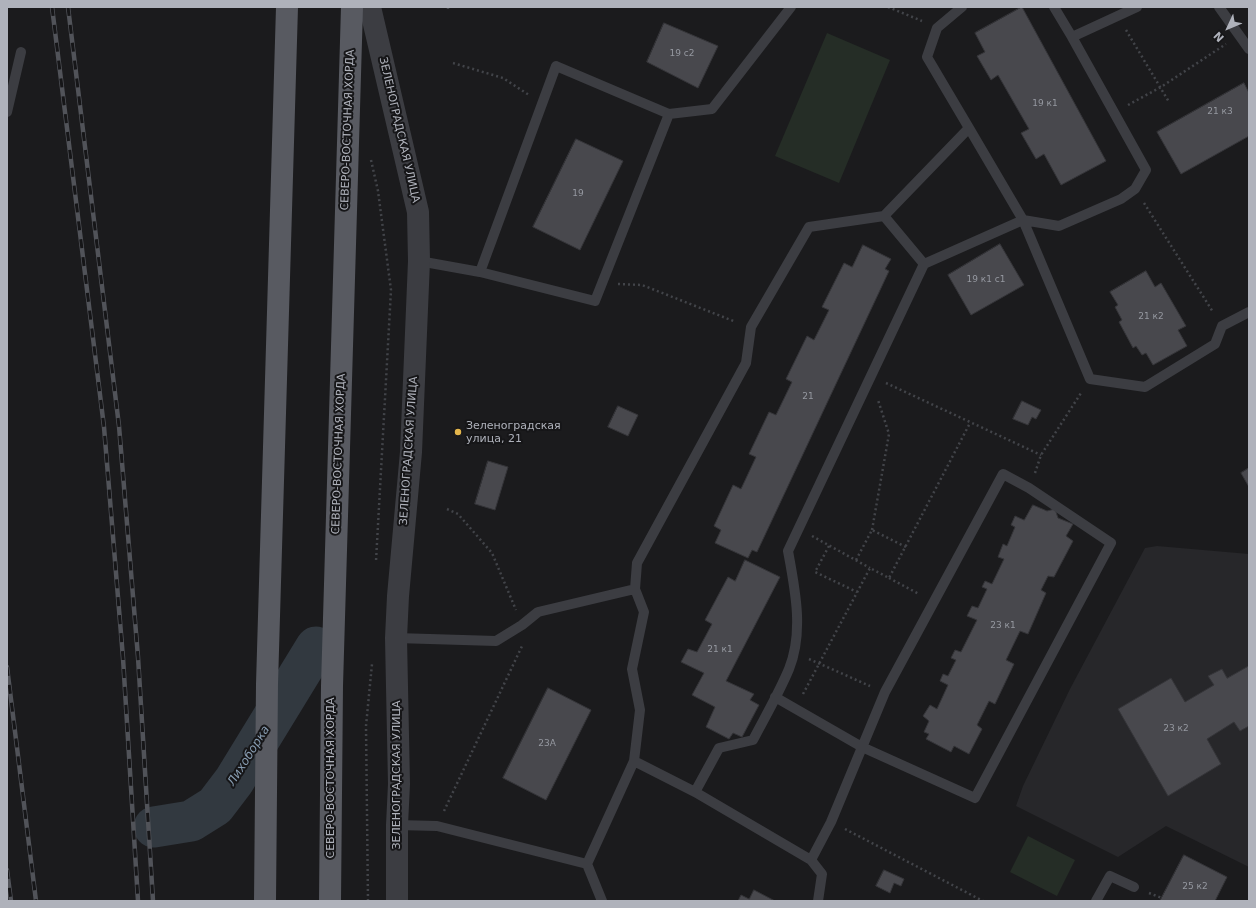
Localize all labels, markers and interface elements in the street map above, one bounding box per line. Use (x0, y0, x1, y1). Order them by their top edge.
north arrow (1208, 8, 1248, 48)
text: N (1211, 29, 1227, 45)
street label: СЕВЕРО-ВОСТОЧНАЯ ХОРДА (339, 49, 357, 211)
house number: 19 с2 (670, 49, 694, 59)
street label: ЗЕЛЕНОГРАДСКАЯ УЛИЦА (376, 56, 422, 204)
house number: 19 к1 (1032, 99, 1058, 109)
house number: 21 к3 (1207, 107, 1233, 117)
house number: 19 (572, 189, 584, 199)
house number: 19 к1 с1 (966, 275, 1006, 285)
house number: 21 к2 (1138, 312, 1164, 322)
street label: СЕВЕРО-ВОСТОЧНАЯ ХОРДА (330, 373, 348, 535)
street label: ЗЕЛЕНОГРАДСКАЯ УЛИЦА (397, 376, 421, 526)
house number: 21 (802, 392, 814, 402)
place label: Зеленоградская улица, 21 (466, 419, 561, 445)
marker: Зеленоградская улица, 21 (453, 427, 463, 437)
house number: 23 к1 (990, 621, 1016, 631)
house number: 21 к1 (707, 645, 733, 655)
street label: СЕВЕРО-ВОСТОЧНАЯ ХОРДА (324, 697, 338, 859)
street label: ЗЕЛЕНОГРАДСКАЯ УЛИЦА (390, 700, 404, 850)
water label: Лихоборка (225, 723, 273, 789)
house number: 23 к2 (1163, 724, 1189, 734)
house number: 23А (538, 739, 556, 749)
house number: 25 к2 (1182, 882, 1208, 892)

